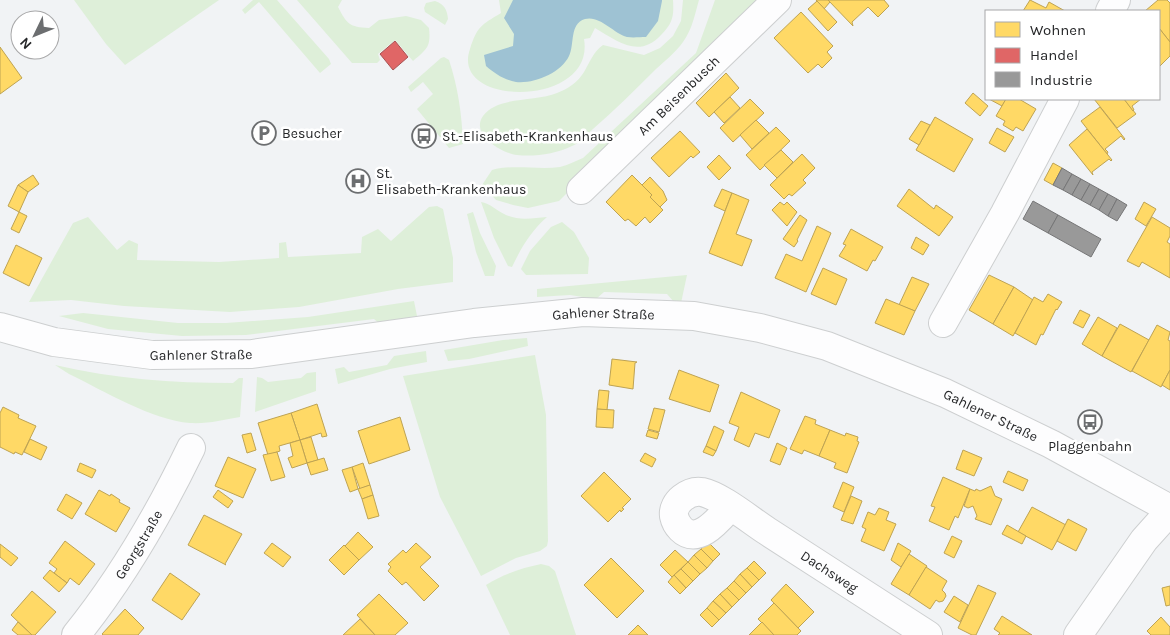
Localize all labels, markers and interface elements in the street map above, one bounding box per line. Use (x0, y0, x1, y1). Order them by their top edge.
north arrow (10, 10, 60, 60)
legend (985, 10, 1160, 100)
text: Wohnen (1030, 21, 1086, 39)
text: N (16, 34, 36, 53)
text: Handel (1030, 46, 1078, 64)
street label: Am Beisenbusch (635, 52, 723, 139)
text: Industrie (1030, 71, 1092, 89)
parking icon: Besucher (251, 120, 277, 146)
bus stop icon: St.-Elisabeth-Krankenhaus (411, 123, 437, 149)
place label: Besucher (282, 125, 343, 142)
place label: St.-Elisabeth-Krankenhaus (442, 128, 613, 145)
place label: St. Elisabeth-Krankenhaus (376, 165, 526, 198)
hospital icon: St. Elisabeth-Krankenhaus (345, 168, 371, 194)
street label: Gahlener Straße (551, 304, 655, 324)
street label: Gahlener Straße (150, 346, 253, 364)
street label: Gahlener Straße (941, 386, 1041, 445)
bus stop icon: Plaggenbahn (1077, 409, 1103, 435)
place label: Plaggenbahn (1048, 438, 1132, 455)
street label: Georgstraße (111, 507, 166, 583)
street label: Dachsweg (797, 547, 861, 597)

